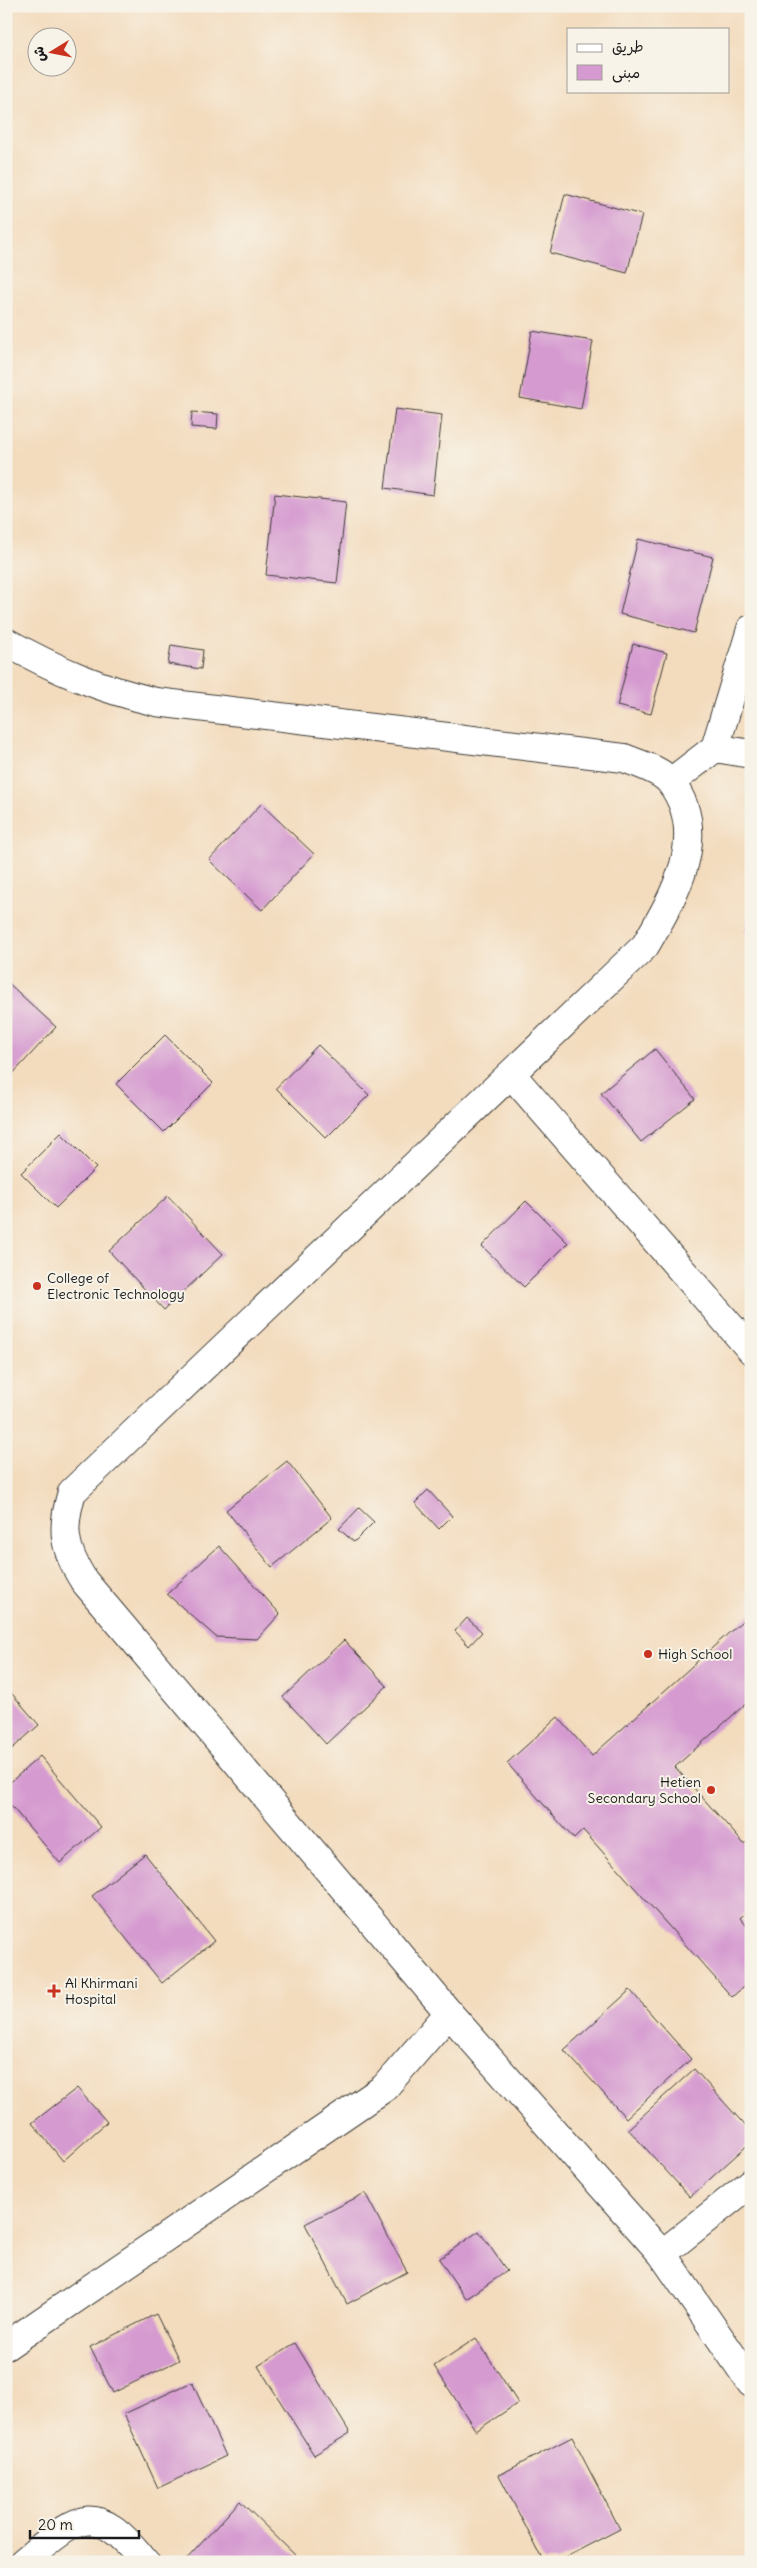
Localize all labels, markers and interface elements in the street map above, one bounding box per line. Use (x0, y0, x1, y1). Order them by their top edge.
north arrow (28, 28, 78, 78)
legend (567, 28, 730, 92)
text: طريق (612, 37, 644, 56)
text: ش (29, 45, 49, 63)
text: مبنى (612, 63, 640, 83)
place label: College of Electronic Technology (47, 1269, 185, 1303)
marker: College of Electronic Technology (31, 1280, 43, 1292)
place label: High School (658, 1645, 732, 1663)
marker: High School (642, 1648, 654, 1660)
place label: Hetien Secondary School (588, 1773, 701, 1807)
marker: Hetien Secondary School (705, 1784, 717, 1796)
place label: Al Khirmani Hospital (65, 1974, 138, 2008)
marker: Al Khirmani Hospital (47, 1984, 61, 1998)
scale bar (30, 2508, 139, 2540)
text: 20 m (38, 2515, 73, 2534)

